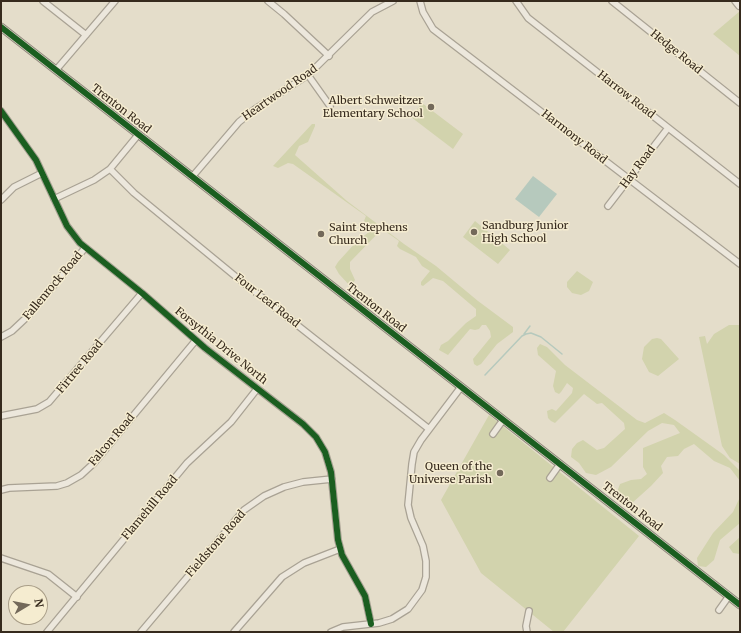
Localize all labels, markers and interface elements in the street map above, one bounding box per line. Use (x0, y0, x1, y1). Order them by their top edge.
street label: Hedge Road (647, 27, 705, 77)
street label: Heartwood Road (240, 62, 320, 124)
street label: Harrow Road (595, 68, 657, 122)
street label: Trenton Road (88, 82, 154, 136)
place label: Albert Schweitzer Elementary School (323, 94, 423, 120)
marker: Albert Schweitzer Elementary School (426, 102, 436, 112)
street label: Harmony Road (539, 107, 609, 167)
street label: Hay Road (618, 143, 658, 191)
place label: Sandburg Junior High School (482, 219, 569, 245)
place label: Saint Stephens Church (329, 221, 408, 247)
marker: Sandburg Junior High School (469, 227, 479, 237)
marker: Saint Stephens Church (316, 229, 326, 239)
street label: Fallenrock Road (21, 249, 85, 323)
street label: Four Leaf Road (232, 271, 302, 331)
street label: Trenton Road (343, 281, 409, 335)
street label: Forsythia Drive North (172, 305, 270, 387)
street label: Firtree Road (54, 338, 106, 396)
street label: Falcon Road (86, 411, 138, 469)
place label: Queen of the Universe Parish (409, 460, 492, 486)
marker: Queen of the Universe Parish (495, 468, 505, 478)
street label: Flamehill Road (119, 473, 181, 543)
street label: Trenton Road (599, 480, 665, 534)
street label: Fieldstone Road (183, 508, 249, 580)
north arrow (8, 585, 48, 625)
text: N (31, 598, 46, 609)

